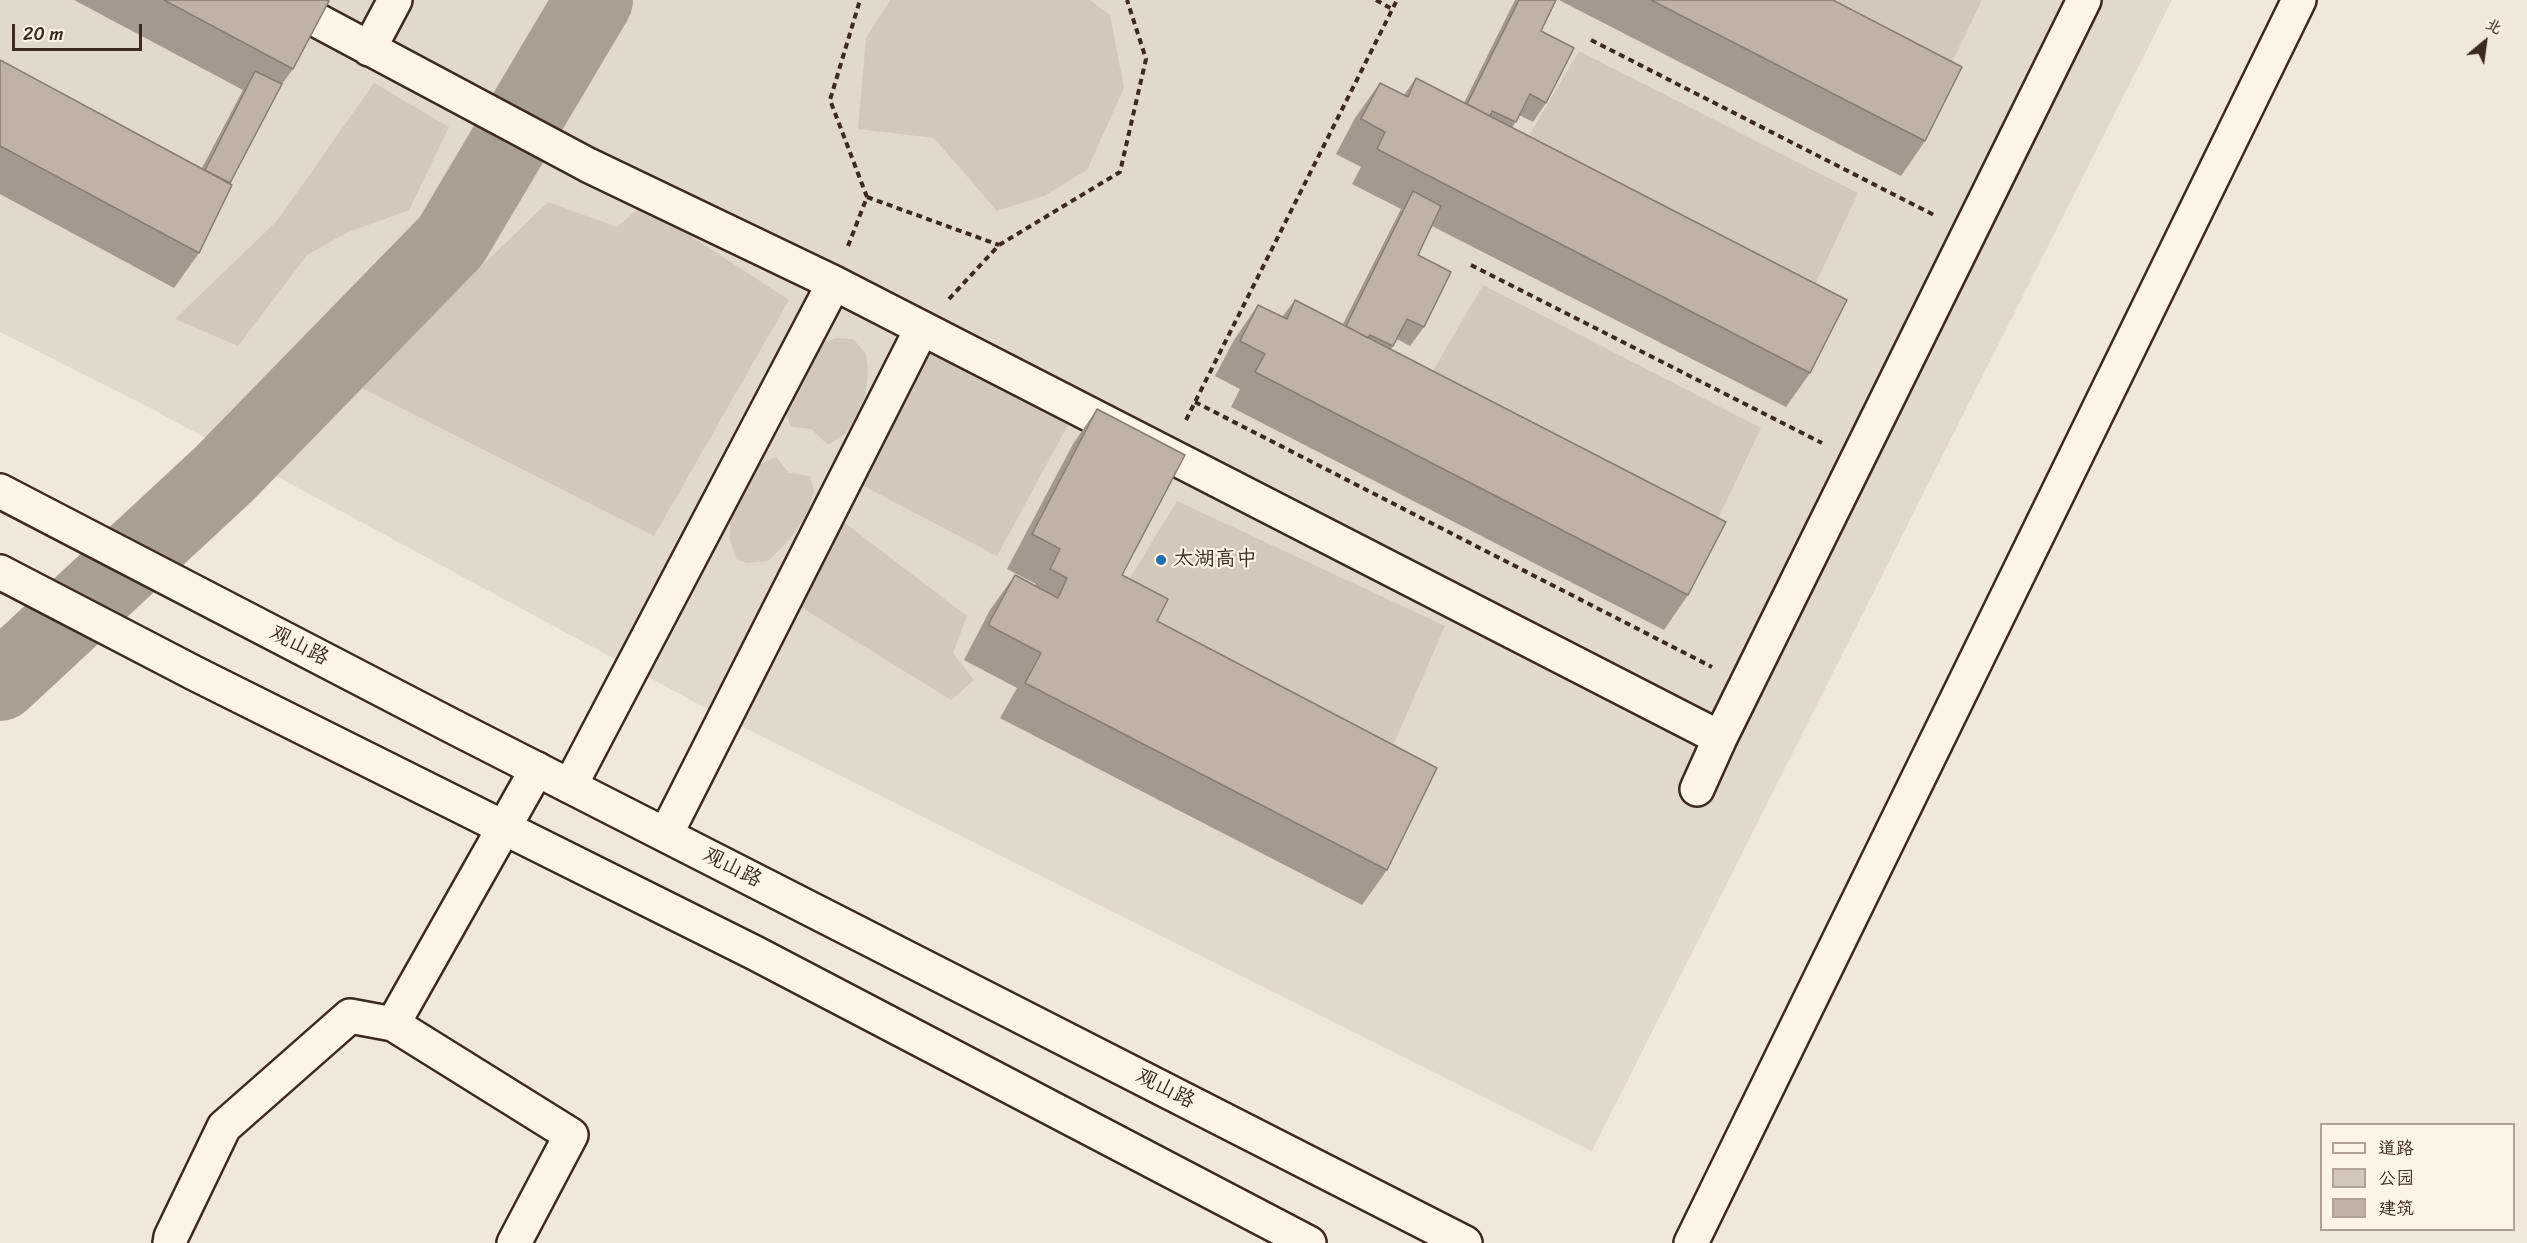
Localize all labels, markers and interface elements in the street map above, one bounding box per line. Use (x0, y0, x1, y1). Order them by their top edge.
text: 北 (2480, 9, 2508, 42)
scale bar (15, 12, 146, 50)
north arrow (2455, 12, 2515, 72)
text: 20 m (23, 18, 63, 50)
place label: 太湖高中 (1173, 547, 1257, 573)
marker: 太湖高中 (1154, 553, 1168, 567)
street label: 观山路 (265, 620, 333, 672)
street label: 观山路 (698, 842, 766, 894)
street label: 观山路 (1131, 1063, 1199, 1115)
legend (2320, 1123, 2515, 1231)
text: 道路 (2378, 1132, 2414, 1164)
text: 公园 (2378, 1162, 2414, 1194)
text: 建筑 (2378, 1192, 2414, 1224)

